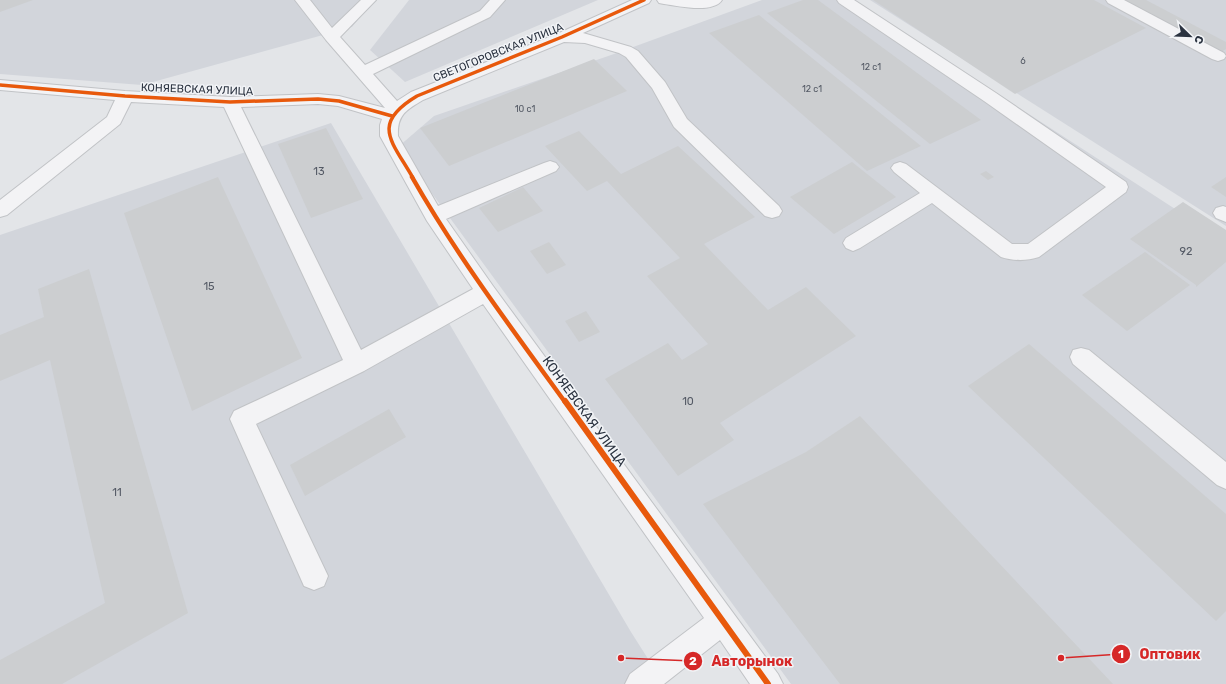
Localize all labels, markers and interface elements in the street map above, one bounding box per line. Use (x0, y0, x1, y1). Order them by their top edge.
north arrow (1170, 16, 1210, 56)
street label: СВЕТОГОРОВСКАЯ УЛИЦА (431, 20, 566, 85)
text: С (1191, 34, 1206, 46)
house number: 6 (1020, 56, 1026, 66)
house number: 12 с1 (861, 62, 881, 72)
street label: КОНЯЕВСКАЯ УЛИЦА (141, 81, 254, 98)
house number: 12 с1 (802, 84, 822, 94)
house number: 10 с1 (515, 104, 535, 114)
house number: 13 (313, 165, 325, 178)
house number: 92 (1180, 245, 1192, 258)
house number: 15 (203, 280, 215, 293)
street label: КОНЯЕВСКАЯ УЛИЦА (539, 353, 630, 470)
house number: 10 (682, 395, 694, 408)
house number: 11 (112, 486, 122, 499)
callout: Оптовик (1111, 641, 1208, 667)
text: Оптовик (1140, 646, 1201, 663)
text: 1 (1118, 647, 1124, 661)
callout: Авторынок (683, 648, 800, 674)
text: Авторынок (711, 653, 793, 670)
text: 2 (689, 654, 697, 668)

